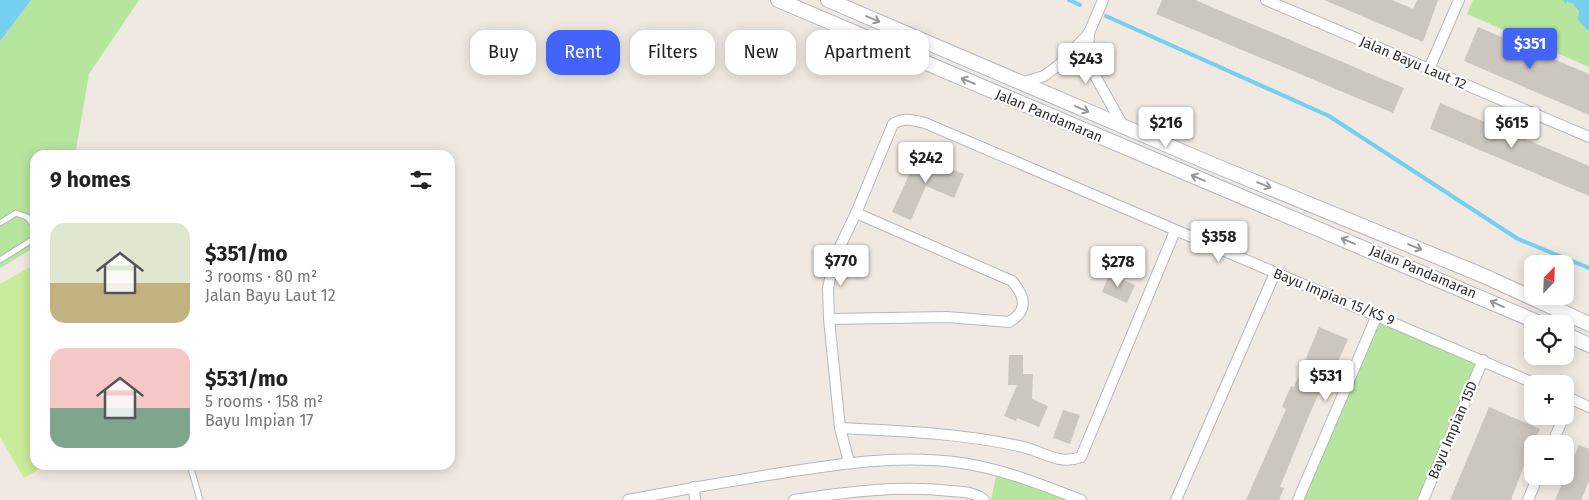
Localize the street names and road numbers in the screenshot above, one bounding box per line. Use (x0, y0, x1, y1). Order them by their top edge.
street label: Jalan Bayu Laut 12 (1357, 33, 1469, 93)
street label: Jalan Pandamaran (993, 86, 1105, 146)
street label: Jalan Pandamaran (1367, 242, 1479, 302)
street label: Bayu Impian 15/KS 9 (1271, 265, 1397, 329)
street label: Bayu Impian 15D (1425, 378, 1481, 482)

